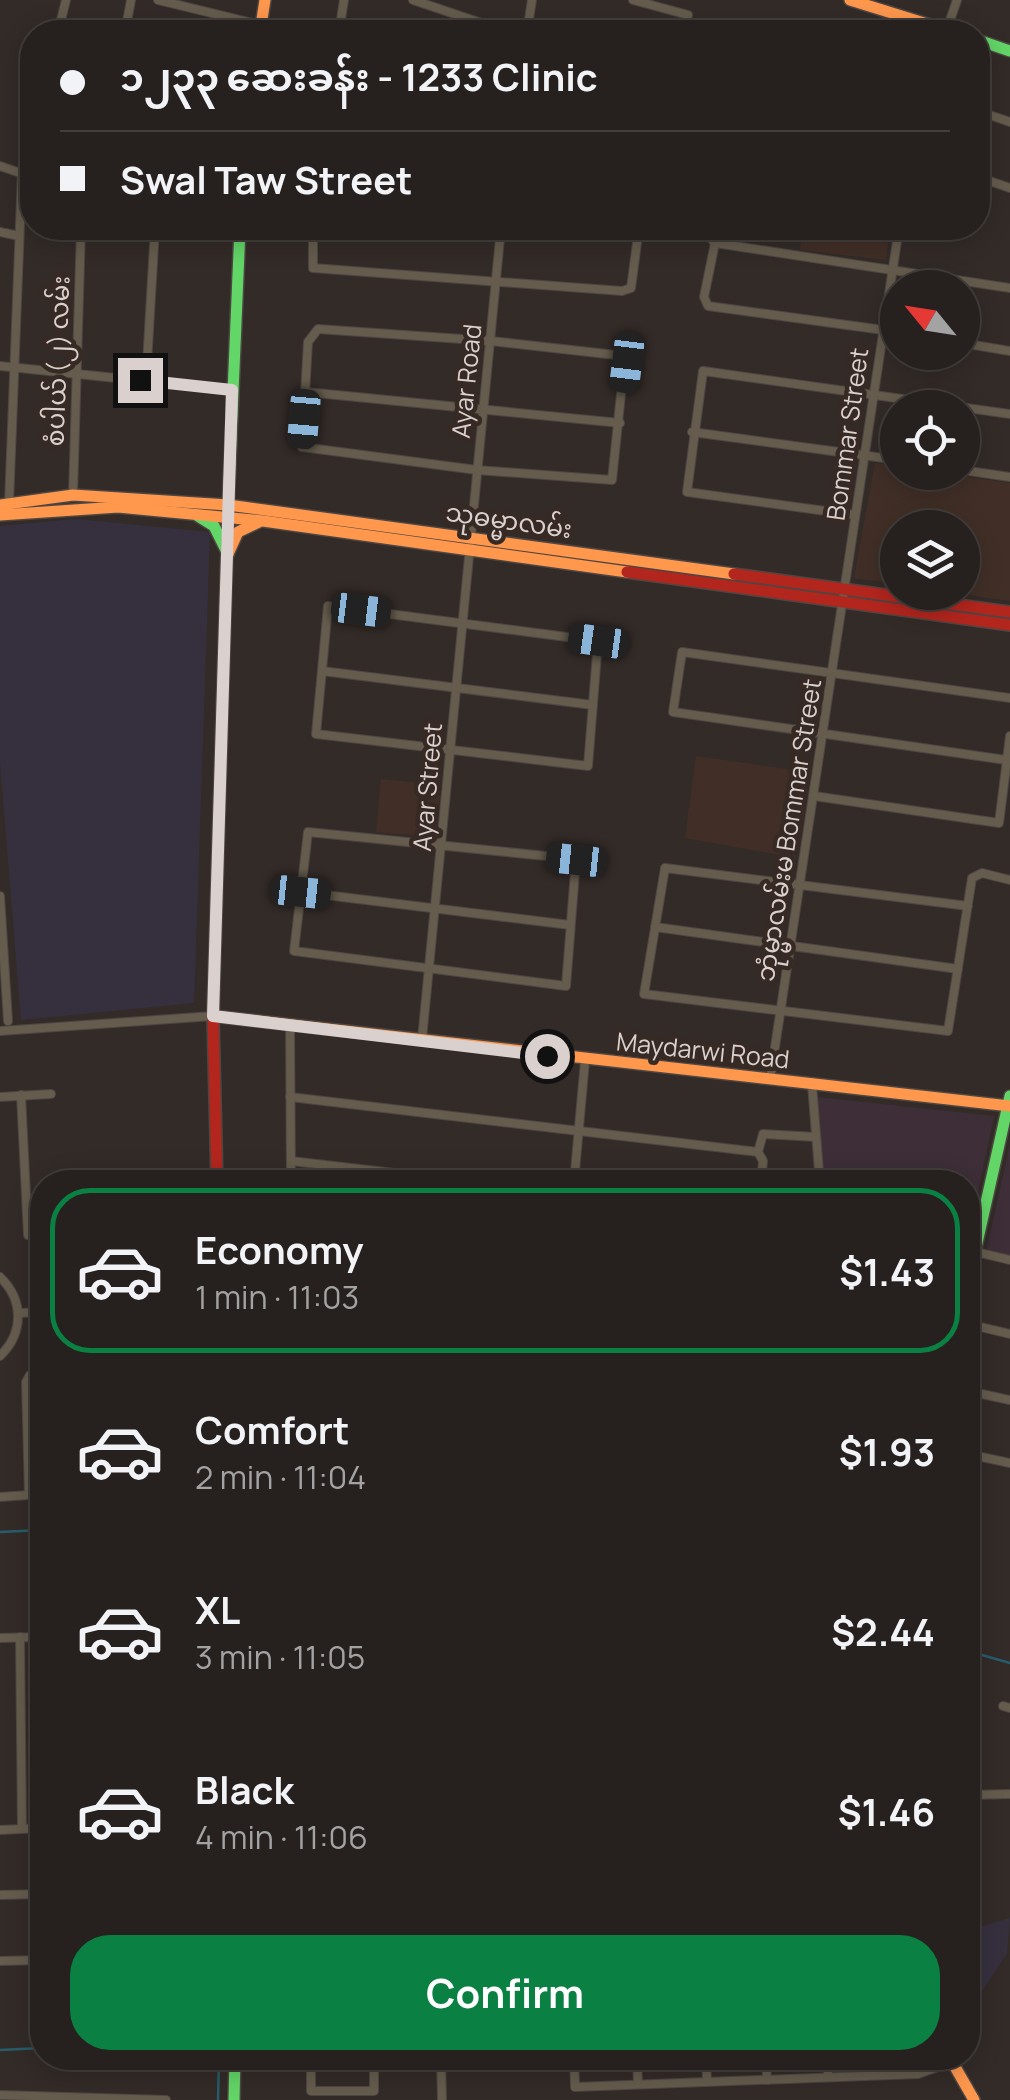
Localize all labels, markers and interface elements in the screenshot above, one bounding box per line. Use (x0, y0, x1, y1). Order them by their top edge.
text: ၁၂၃၃ ဆေးခန်း - 1233 Clinic (120, 50, 598, 102)
text: Swal Taw Street (120, 153, 413, 205)
north arrow (880, 270, 980, 370)
map controls (880, 270, 980, 610)
street label: စံပါယ် (၂) လမ်း (37, 275, 81, 447)
street label: Ayar Road (443, 322, 489, 440)
car (608, 331, 646, 395)
street label: Bommar Street (818, 345, 876, 523)
route end (118, 358, 163, 403)
car (286, 388, 322, 450)
button: locate (880, 390, 980, 490)
street label: သုဓမ္မာလမ်း (443, 494, 574, 551)
button: layers (880, 510, 980, 610)
car (329, 591, 393, 629)
car (566, 622, 630, 660)
street label: ဘုံမ္မာလမ်းမ Bommar Street (747, 676, 834, 984)
street label: Ayar Street (404, 721, 450, 853)
car (545, 842, 607, 878)
car (270, 874, 332, 910)
street label: Maydarwi Road (615, 1024, 791, 1076)
route start (525, 1034, 570, 1079)
text: Economy (195, 1223, 364, 1275)
icon: car (75, 1226, 165, 1316)
text: $1.43 (839, 1245, 935, 1297)
text: 1 min · 11:03 (195, 1275, 359, 1319)
text: Comfort (195, 1403, 349, 1455)
icon: car (75, 1406, 165, 1496)
text: $1.93 (839, 1425, 935, 1477)
text: 2 min · 11:04 (195, 1455, 366, 1499)
text: XL (195, 1583, 240, 1635)
icon: car (75, 1586, 165, 1676)
text: $2.44 (831, 1605, 935, 1657)
text: 3 min · 11:05 (195, 1635, 365, 1679)
text: Black (195, 1763, 294, 1815)
icon: car (75, 1766, 165, 1856)
text: $1.46 (838, 1785, 935, 1837)
text: 4 min · 11:06 (195, 1815, 368, 1859)
button: Confirm (70, 1935, 940, 2050)

